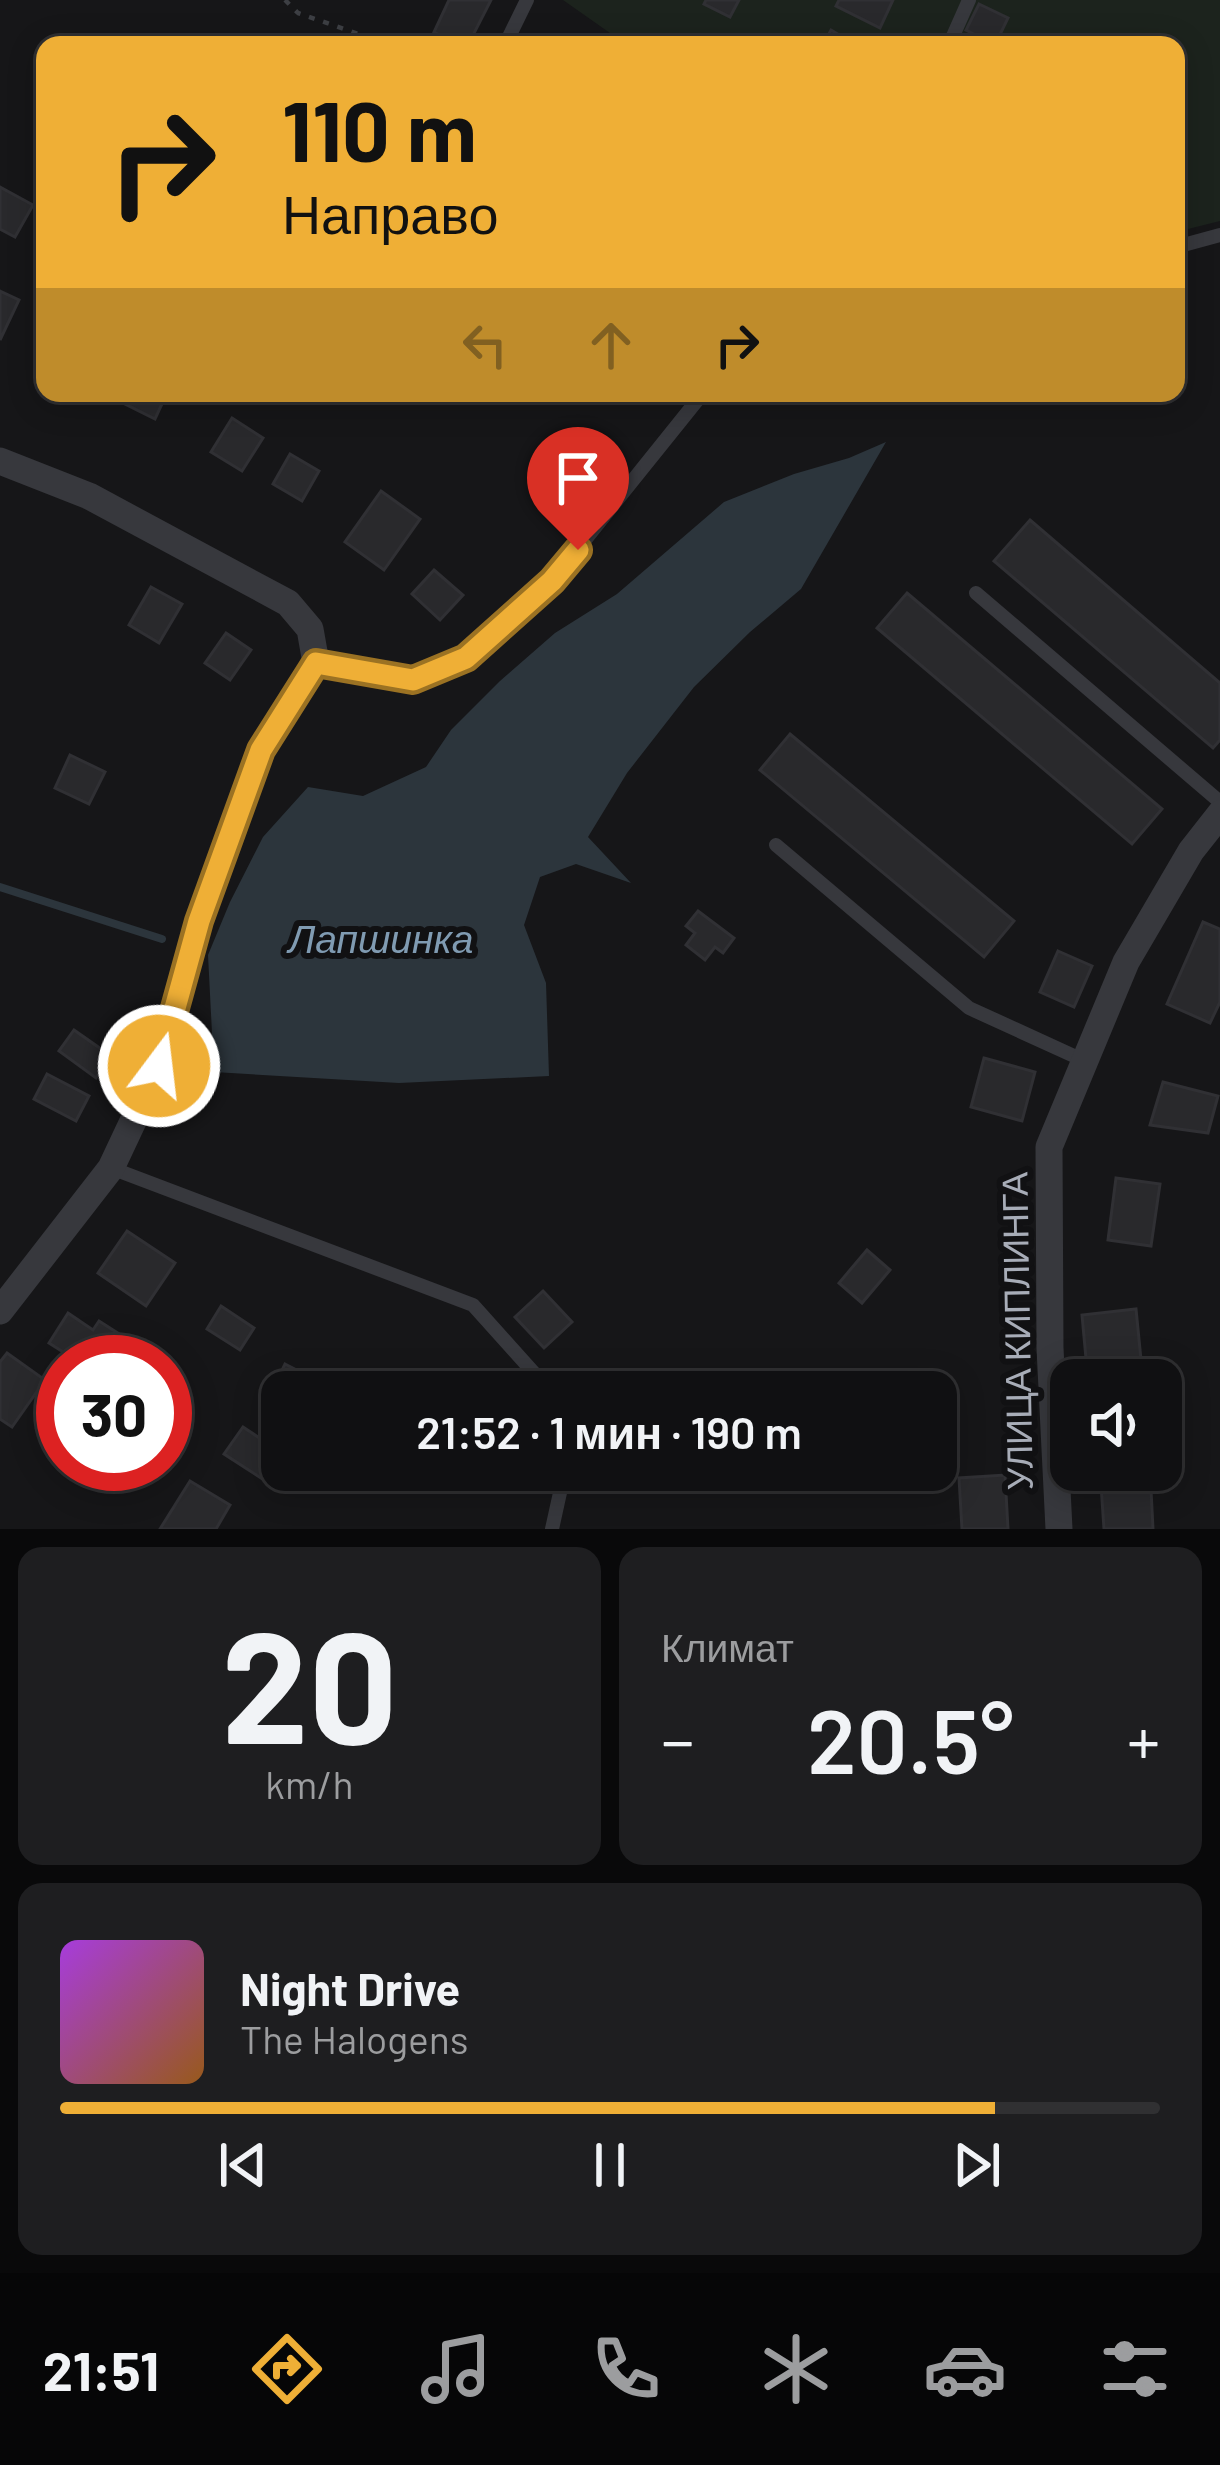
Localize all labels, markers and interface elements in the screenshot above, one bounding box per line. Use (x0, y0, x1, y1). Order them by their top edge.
text: 110 m (282, 78, 477, 179)
icon: right (84, 84, 240, 240)
text: Направо (282, 180, 498, 245)
icon: left (452, 312, 518, 378)
icon: ahead (578, 312, 644, 378)
icon: right (704, 312, 770, 378)
pin (527, 427, 629, 550)
icon: arrive (545, 445, 611, 511)
water label: Лапшинка (285, 914, 474, 961)
position arrow (96, 1003, 222, 1129)
street label: УЛИЦА КИПЛИНГА (991, 1171, 1041, 1491)
speed limit sign: 30 (36, 1335, 192, 1491)
map controls (1050, 1359, 1182, 1491)
button: sound (1050, 1359, 1182, 1491)
text: 21:52 · 1 мин · 190 m (416, 1404, 802, 1458)
text: 20 (221, 1588, 398, 1775)
text: Климат (661, 1623, 794, 1670)
text: 20.5° (807, 1684, 1014, 1792)
text: − (661, 1699, 694, 1778)
text: + (1127, 1699, 1160, 1778)
text: km/h (265, 1760, 354, 1807)
text: Night Drive (240, 1961, 460, 2015)
text: The Halogens (240, 2015, 469, 2062)
icon: previous (210, 2132, 276, 2198)
icon: pause (577, 2132, 643, 2198)
icon: next (944, 2132, 1010, 2198)
icon: directions (245, 2327, 329, 2411)
icon: music (414, 2327, 498, 2411)
icon: phone (584, 2327, 668, 2411)
icon: climate (754, 2327, 838, 2411)
icon: car (923, 2327, 1007, 2411)
icon: filters (1093, 2327, 1177, 2411)
text: 21:51 (43, 2337, 159, 2402)

